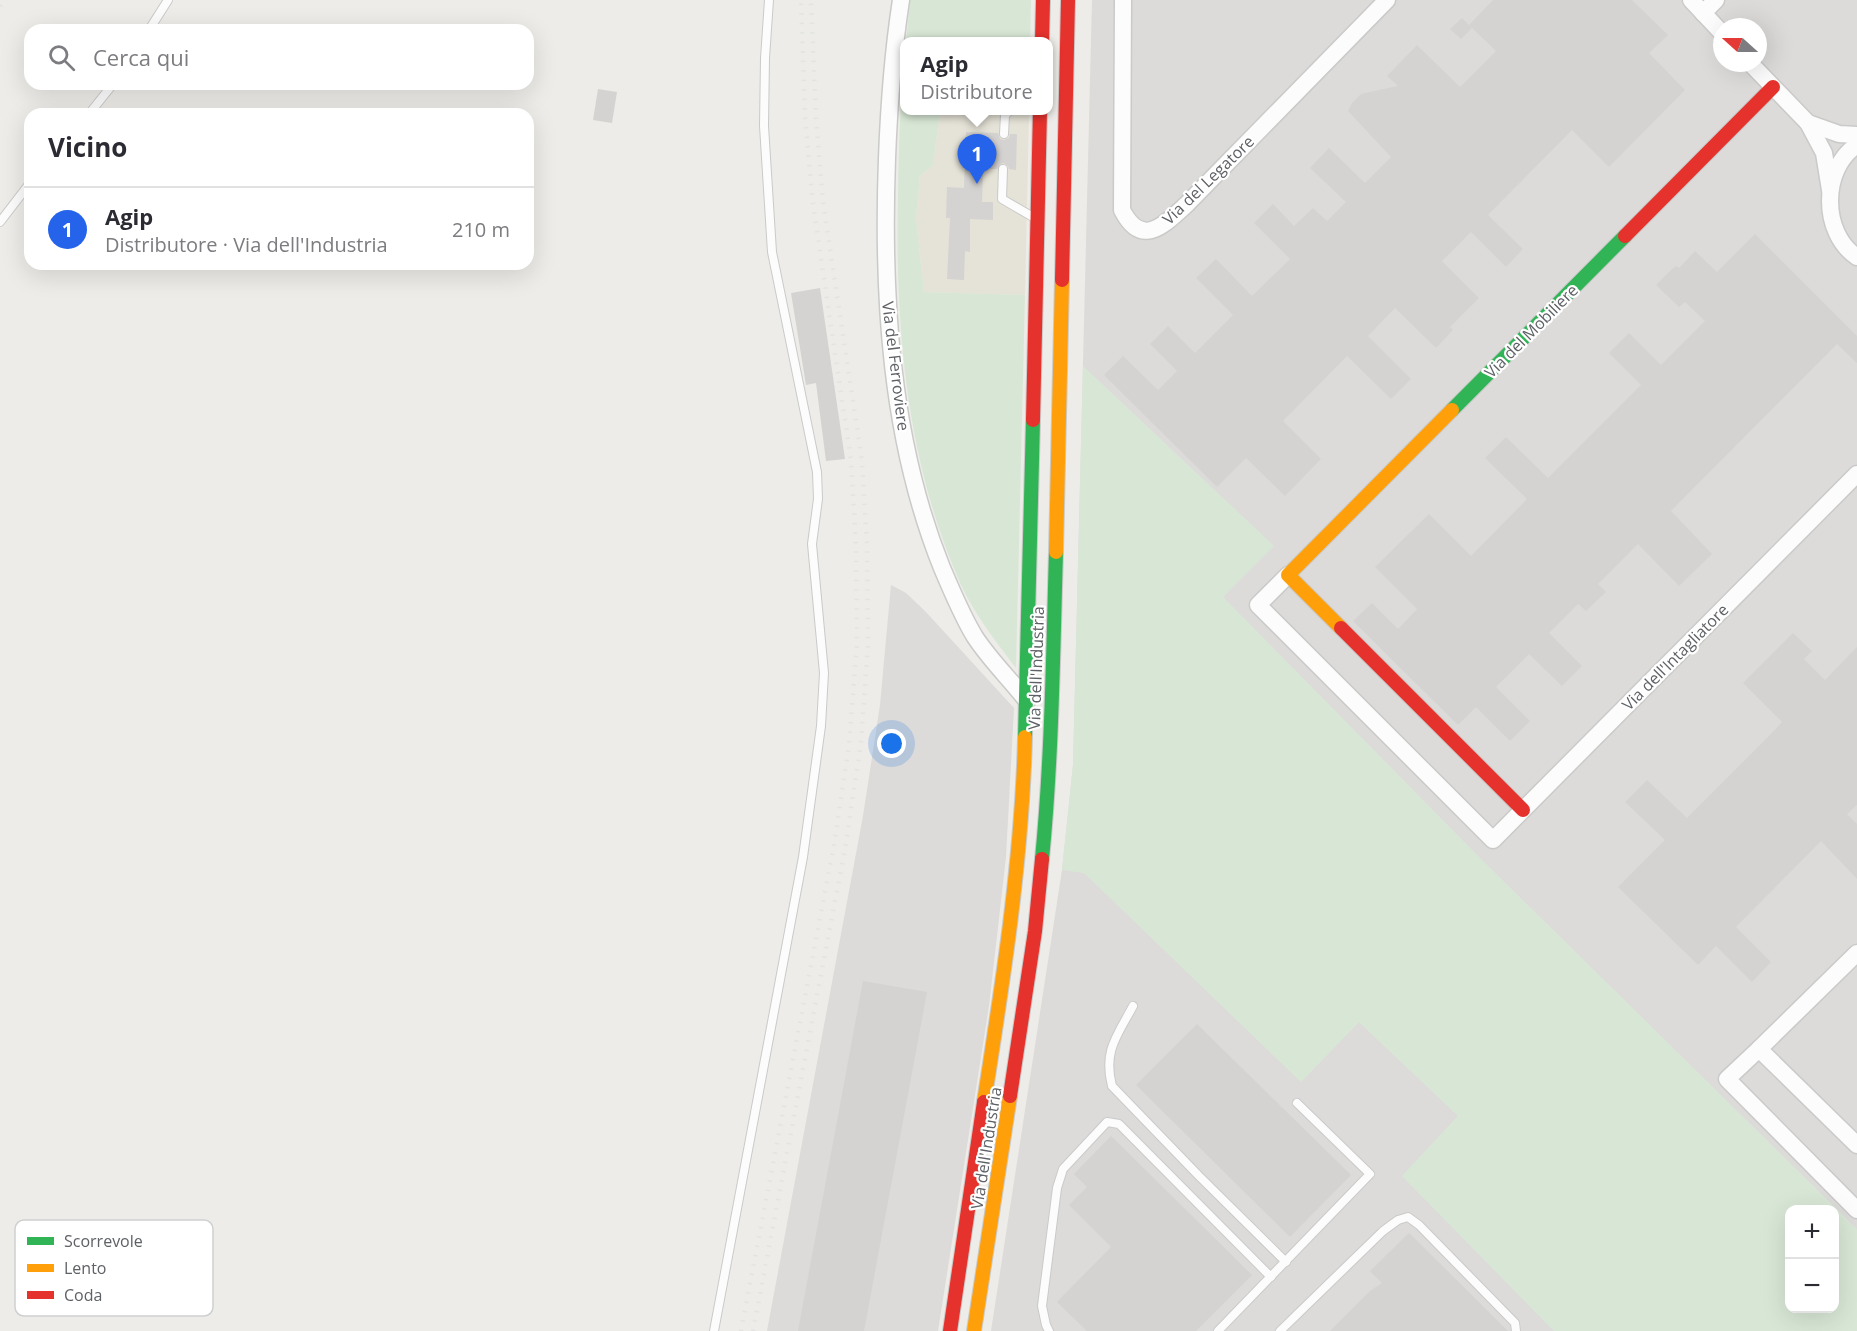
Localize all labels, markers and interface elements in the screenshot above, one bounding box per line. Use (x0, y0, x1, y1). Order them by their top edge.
north arrow (1713, 18, 1767, 72)
search box (24, 24, 534, 90)
popup (900, 37, 1053, 115)
icon: search (45, 41, 78, 74)
text: Cerca qui (93, 42, 189, 72)
text: Agip (920, 48, 968, 78)
text: Distributore (920, 78, 1033, 105)
text: Vicino (48, 129, 127, 165)
street label: Via del Legatore (1157, 131, 1259, 229)
pin: 1 (958, 134, 996, 184)
text: Agip (105, 201, 153, 231)
text: 1 (62, 216, 73, 243)
text: 210 m (452, 216, 510, 243)
text: Distributore · Via dell'Industria (105, 231, 388, 258)
street label: Via del Mobiliere (1479, 279, 1583, 383)
street label: Via del Ferroviere (877, 300, 915, 432)
street label: Via dell'Intagliatore (1617, 599, 1733, 715)
street label: Via dell'Industria (1023, 606, 1049, 730)
your location (877, 729, 906, 758)
street label: Via dell'Industria (965, 1085, 1007, 1211)
map controls (1785, 1205, 1839, 1313)
button: + (1785, 1205, 1839, 1259)
legend (15, 1220, 213, 1316)
text: Scorrevole (64, 1230, 143, 1252)
text: Lento (64, 1257, 106, 1279)
button: − (1785, 1259, 1839, 1313)
text: Coda (64, 1284, 102, 1306)

